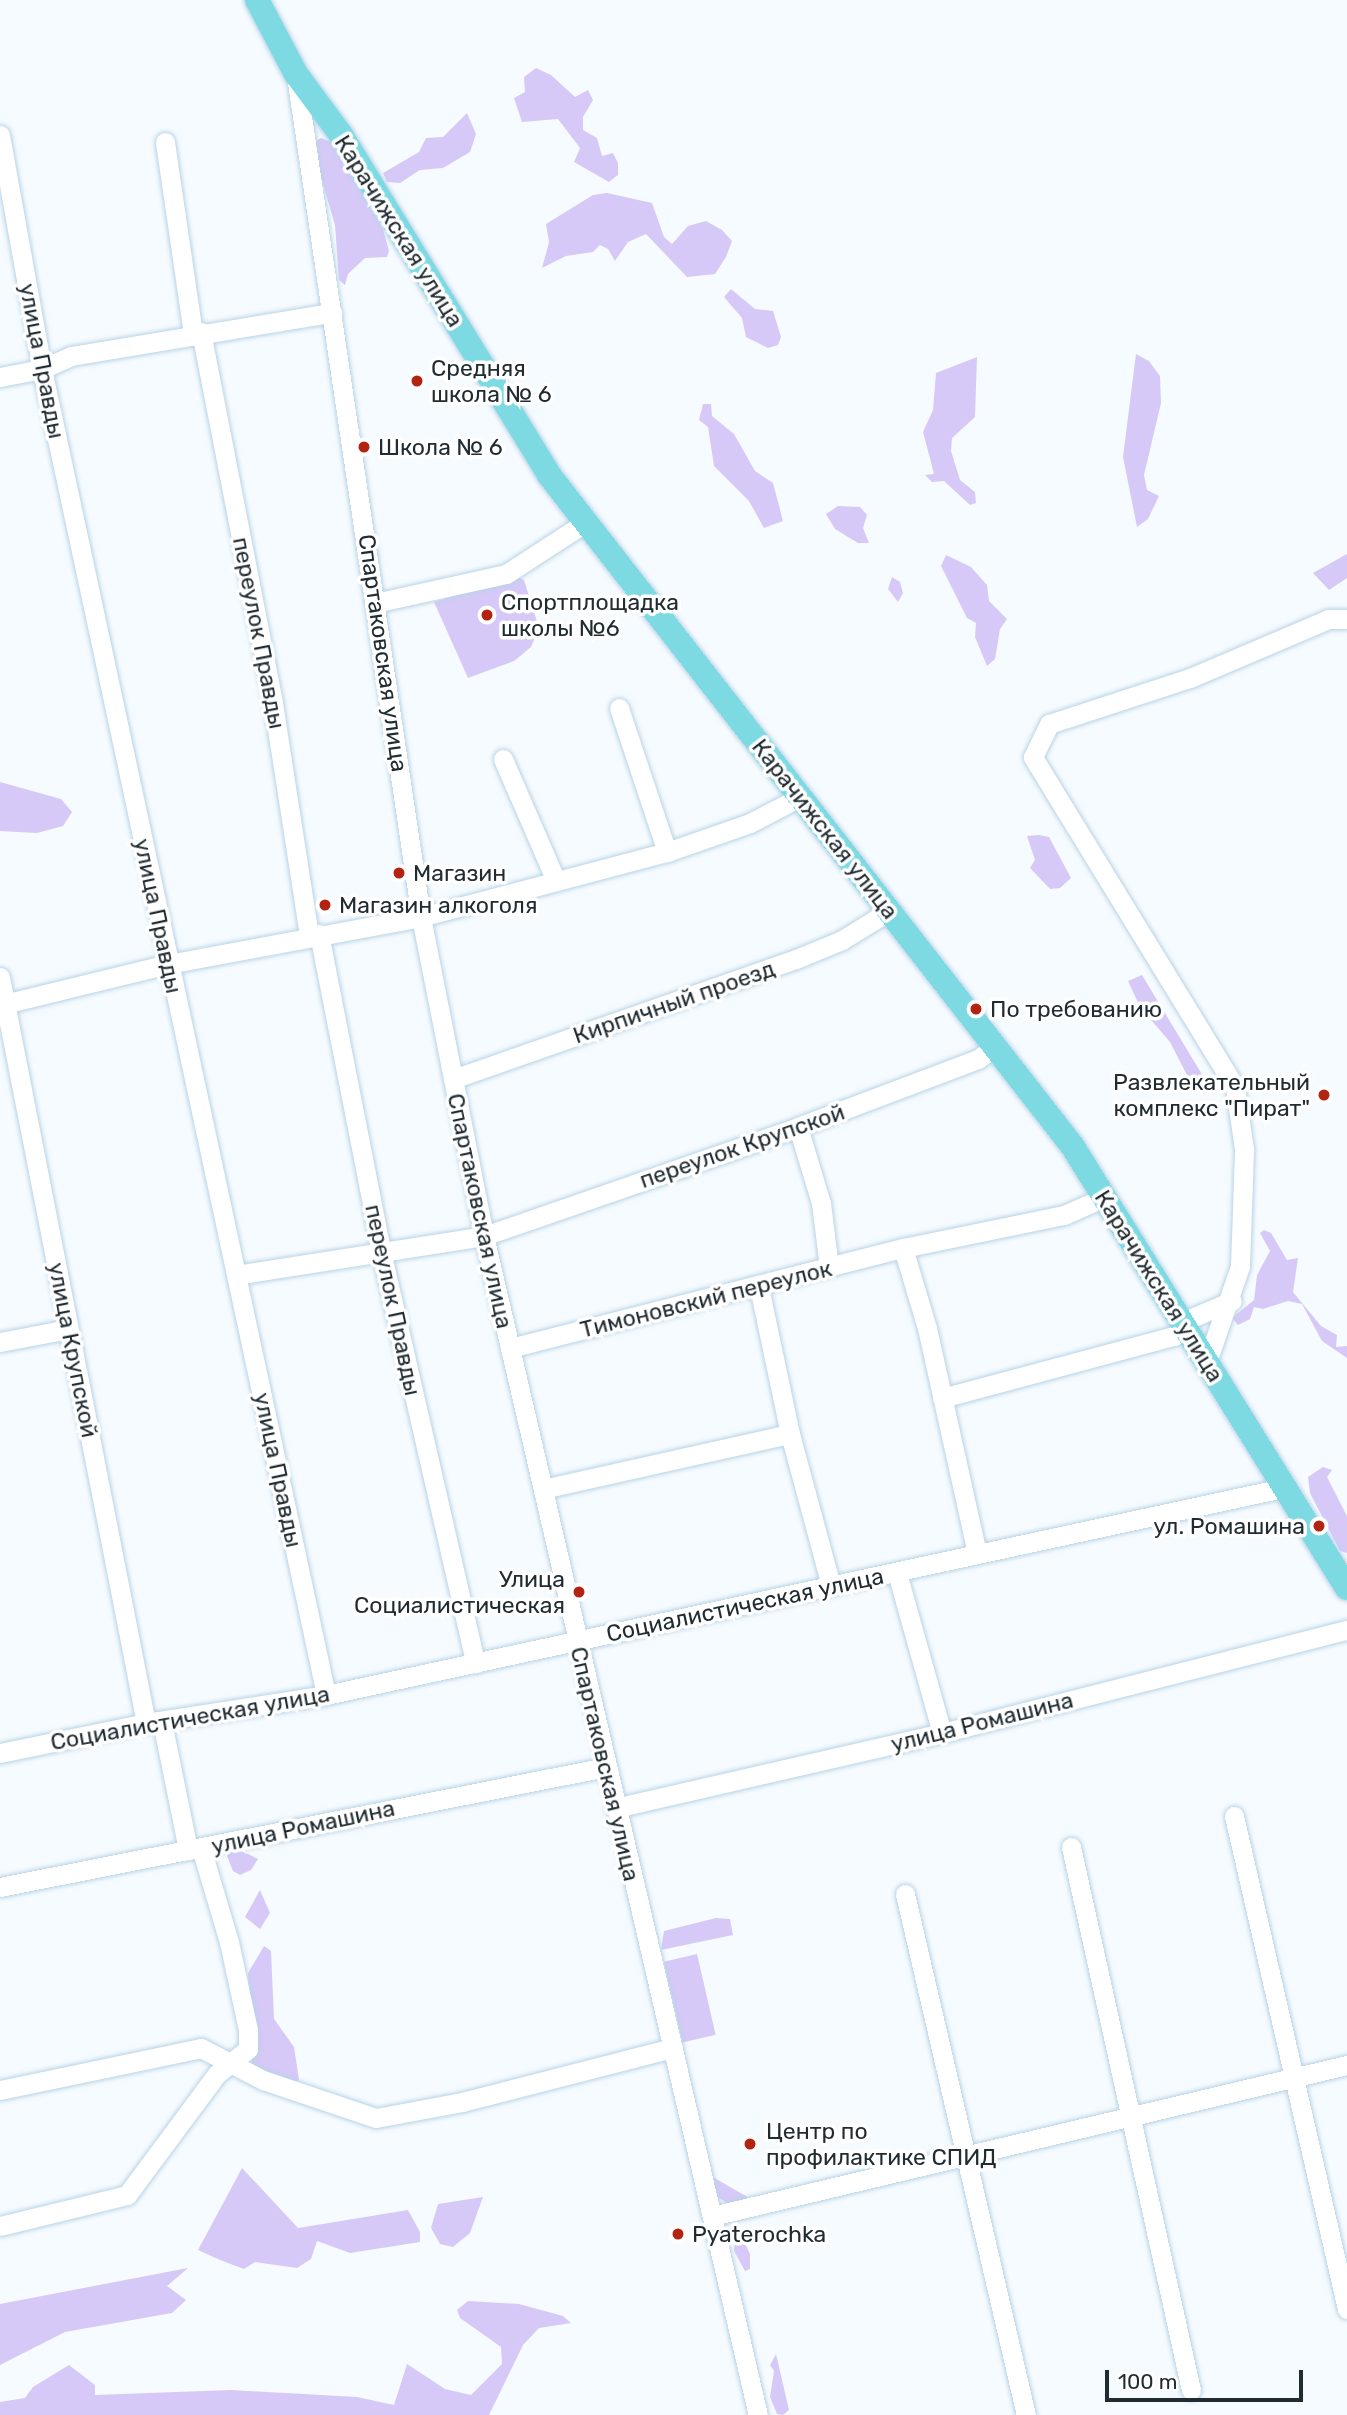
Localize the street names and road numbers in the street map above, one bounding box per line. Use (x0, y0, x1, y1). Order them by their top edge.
street label: Карачижская улица (329, 130, 469, 332)
street label: улица Правды (13, 281, 71, 441)
street label: Спартаковская улица (353, 532, 413, 774)
street label: переулок Правды (227, 535, 291, 731)
street label: Карачижская улица (746, 733, 904, 925)
street label: улица Правды (128, 836, 188, 996)
street label: Кирпичный проезд (569, 955, 779, 1049)
street label: Спартаковская улица (442, 1091, 518, 1331)
street label: переулок Крупской (636, 1098, 848, 1194)
street label: Карачижская улица (1089, 1185, 1229, 1387)
street label: переулок Правды (359, 1202, 427, 1398)
street label: Тимоновский переулок (577, 1254, 835, 1344)
street label: улица Крупской (43, 1260, 103, 1440)
street label: улица Правды (248, 1390, 308, 1550)
street label: Социалистическая улица (604, 1562, 886, 1648)
street label: Спартаковская улица (565, 1644, 645, 1884)
street label: Социалистическая улица (48, 1680, 332, 1756)
street label: улица Ромашина (888, 1686, 1076, 1758)
street label: улица Ромашина (209, 1794, 397, 1860)

